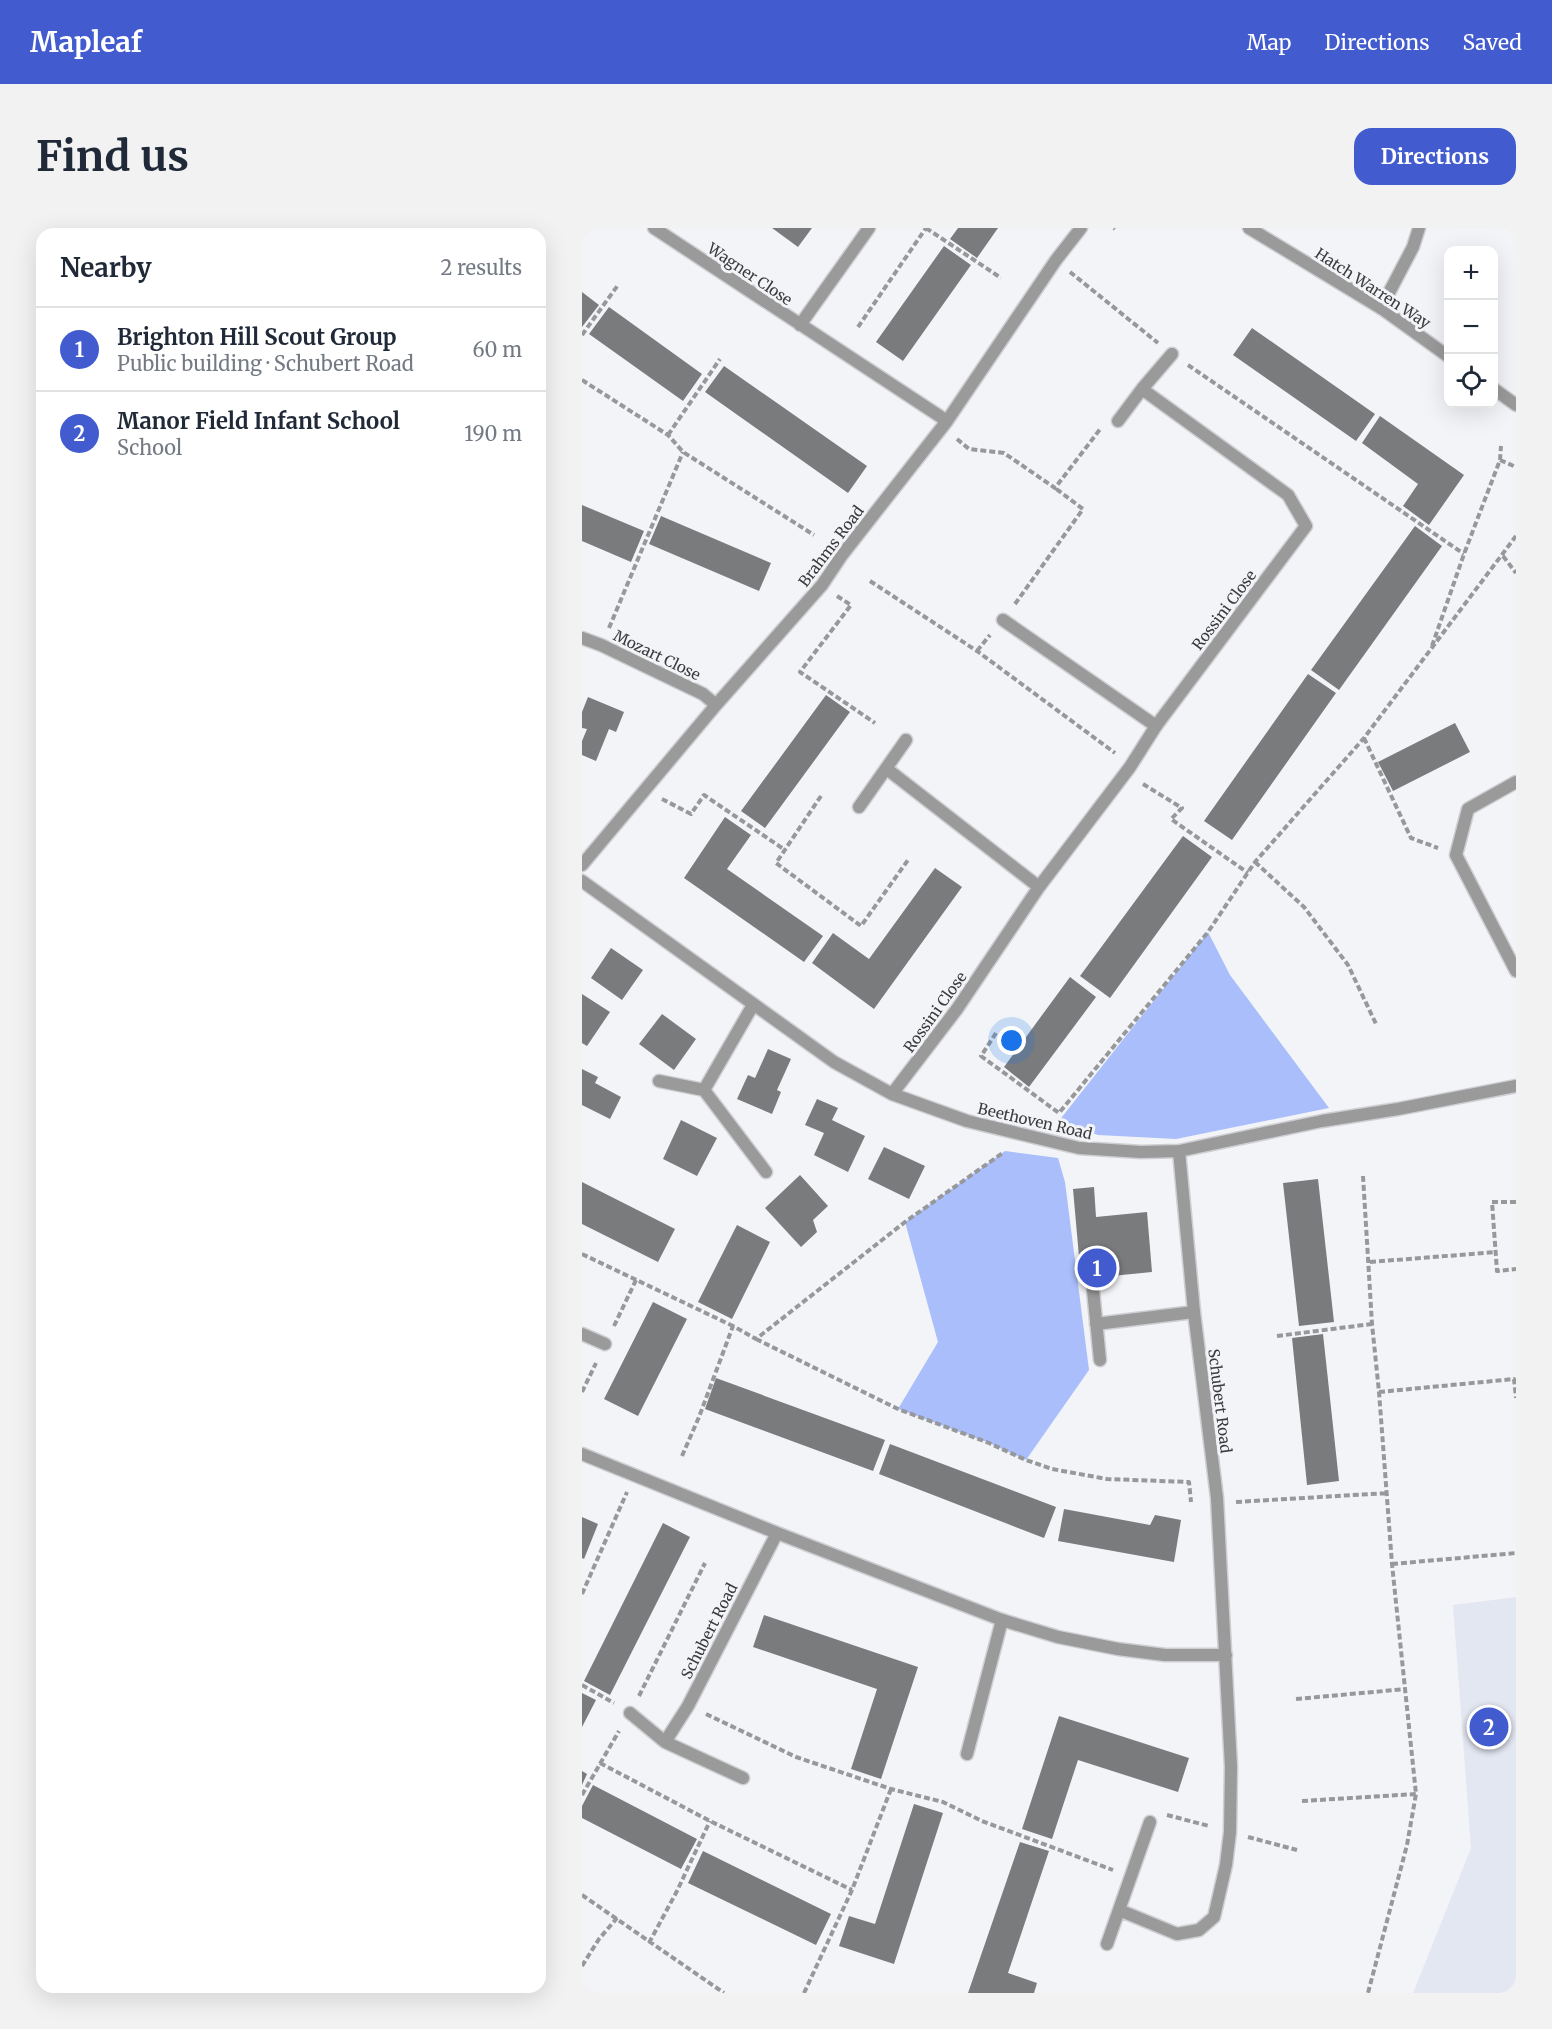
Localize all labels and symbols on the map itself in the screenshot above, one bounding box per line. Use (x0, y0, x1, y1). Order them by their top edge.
street label: Wagner Close (703, 238, 796, 309)
street label: Hatch Warren Way (1312, 244, 1435, 333)
street label: Brahms Road (794, 502, 868, 590)
street label: Rossini Close (1188, 566, 1260, 654)
street label: Mozart Close (610, 626, 704, 684)
street label: Rossini Close (899, 968, 971, 1056)
your location (997, 1026, 1026, 1055)
street label: Beethoven Road (976, 1099, 1094, 1143)
pin: 1 (1078, 1246, 1116, 1290)
street label: Schubert Road (1204, 1348, 1236, 1454)
street label: Schubert Road (677, 1580, 741, 1682)
pin: 2 (1470, 1704, 1508, 1750)

